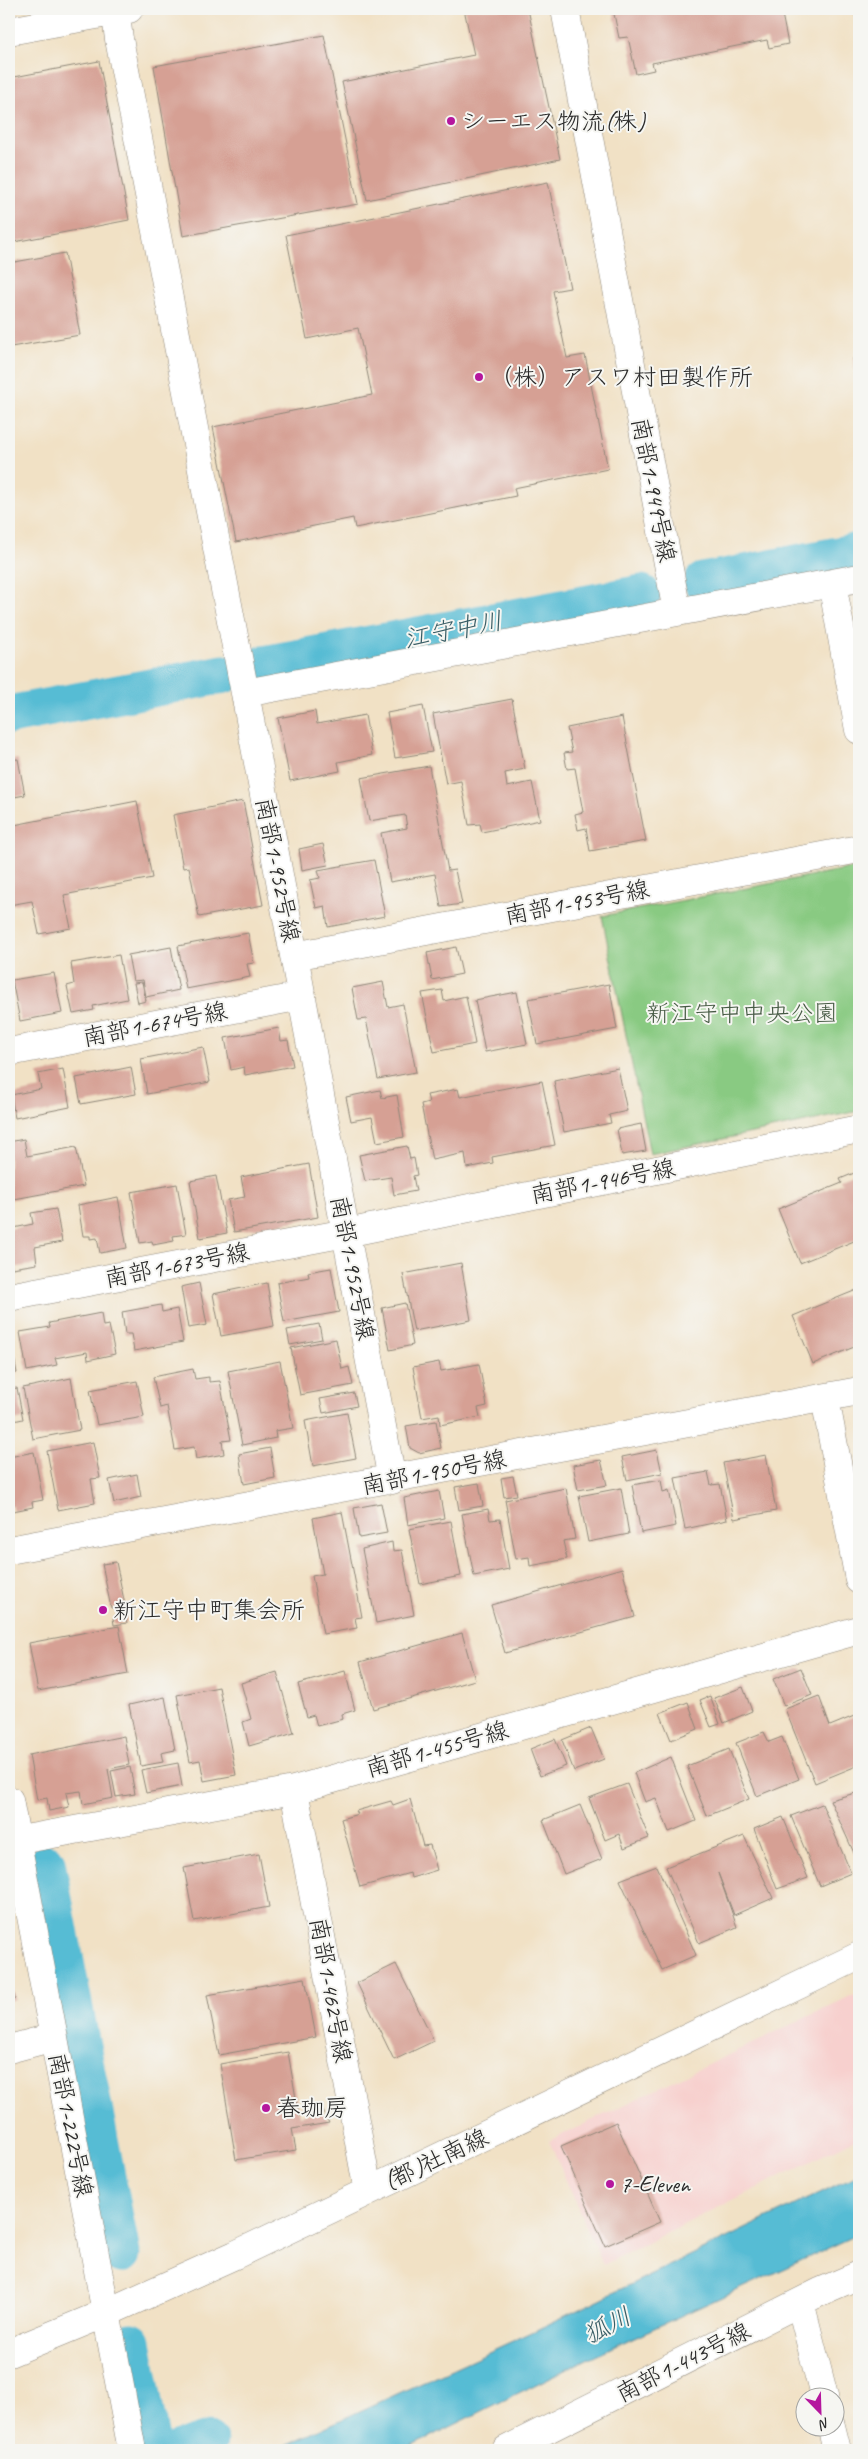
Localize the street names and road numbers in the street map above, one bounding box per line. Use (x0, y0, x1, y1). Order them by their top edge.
street label: 南部1-949号線 (625, 415, 683, 565)
street label: 南部1-952号線 (249, 795, 307, 945)
street label: 南部1-953号線 (502, 873, 652, 931)
street label: 南部1-674号線 (80, 995, 230, 1053)
street label: 南部1-946号線 (528, 1152, 678, 1210)
street label: 南部1-952号線 (324, 1193, 382, 1343)
street label: 南部1-673号線 (102, 1236, 252, 1294)
street label: 南部1-950号線 (359, 1443, 509, 1501)
street label: 南部1-455号線 (362, 1714, 512, 1784)
street label: 南部1-462号線 (303, 1915, 359, 2065)
street label: 南部1-222号線 (42, 2050, 100, 2200)
street label: (都)社南線 (379, 2122, 493, 2196)
street label: 南部1-443号線 (611, 2315, 755, 2409)

